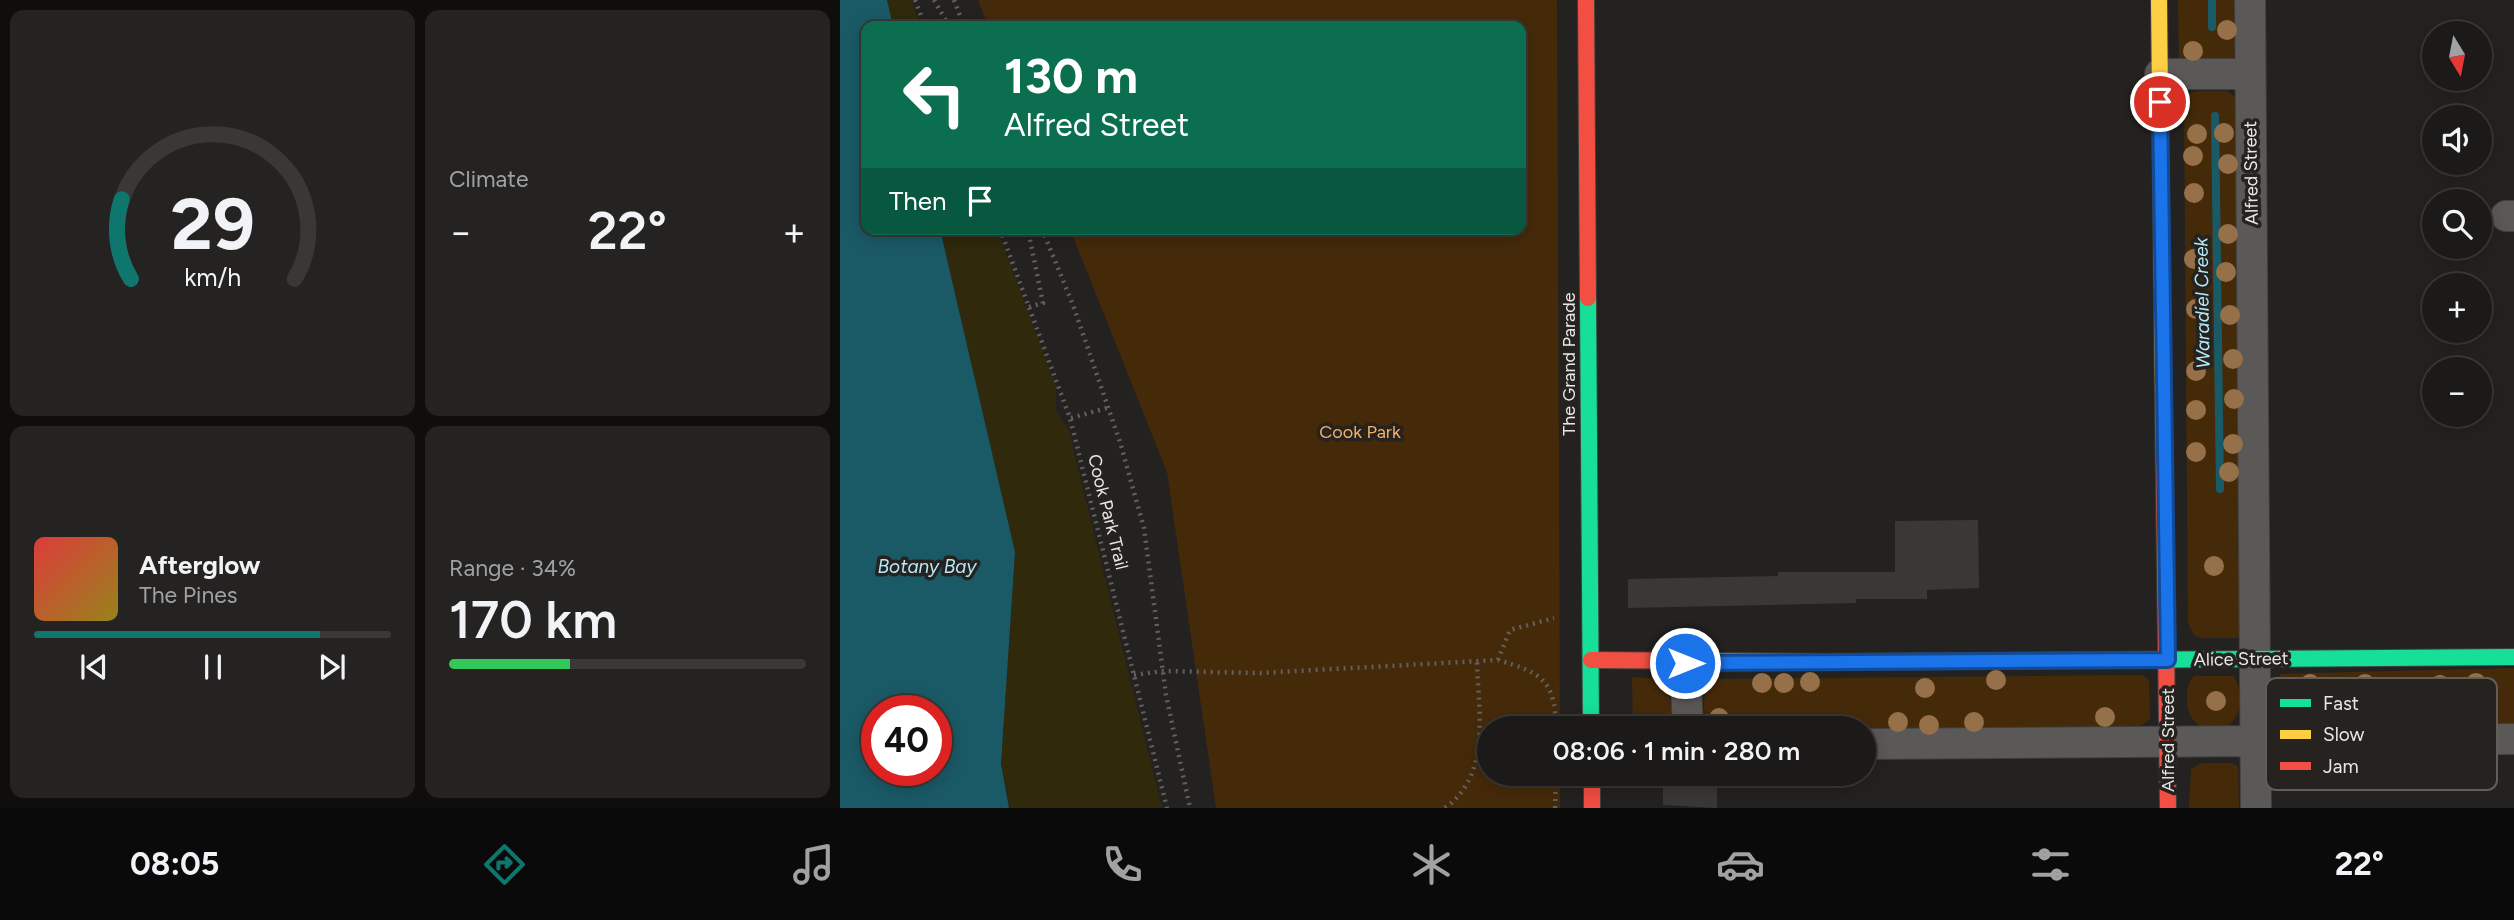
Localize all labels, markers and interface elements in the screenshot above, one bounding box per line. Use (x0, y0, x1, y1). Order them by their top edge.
north arrow (2422, 21, 2492, 91)
map controls (2422, 21, 2492, 427)
text: 130 m (1004, 46, 1138, 105)
icon: left (889, 49, 980, 140)
pin (2130, 72, 2190, 132)
icon: arrive (2141, 83, 2179, 121)
button: sound (2422, 105, 2492, 175)
text: Alfred Street (1004, 106, 1189, 144)
street label: Alfred Street (2239, 121, 2263, 225)
text: Climate (449, 165, 528, 193)
text: 29 (170, 180, 255, 267)
icon: arrive (961, 182, 999, 220)
text: Then (889, 185, 947, 217)
button: search (2422, 189, 2492, 259)
text: 22° (588, 200, 667, 262)
text: − (449, 209, 473, 255)
text: + (782, 209, 806, 255)
water label: Waradiel Creek (2189, 236, 2215, 369)
text: km/h (184, 262, 241, 292)
button: + (2422, 273, 2492, 343)
street label: The Grand Parade (1558, 292, 1580, 436)
button: − (2422, 357, 2492, 427)
park label: Cook Park (1319, 421, 1401, 443)
street label: Cook Park Trail (1083, 452, 1133, 572)
text: Afterglow (139, 549, 261, 581)
text: Range · 34% (449, 554, 576, 582)
water label: Botany Bay (878, 555, 978, 578)
text: The Pines (139, 581, 238, 609)
text: 170 km (449, 589, 617, 651)
position arrow (1648, 626, 1722, 700)
street label: Alice Street (2193, 647, 2289, 671)
icon: previous (75, 648, 113, 686)
icon: pause (194, 648, 232, 686)
icon: next (313, 648, 351, 686)
legend (2266, 678, 2497, 790)
street label: Alfred Street (2157, 688, 2179, 792)
text: Fast (2323, 692, 2359, 715)
speed limit sign: 40 (861, 695, 952, 786)
text: Slow (2323, 723, 2365, 746)
text: 08:06 · 1 min · 280 m (1553, 735, 1800, 767)
text: Jam (2323, 755, 2359, 778)
icon: directions (480, 840, 529, 889)
icon: music (789, 840, 838, 889)
icon: phone (1098, 840, 1147, 889)
icon: climate (1407, 840, 1456, 889)
icon: car (1716, 840, 1765, 889)
icon: filters (2026, 840, 2075, 889)
text: 08:05 (130, 845, 219, 883)
text: 22° (2335, 845, 2384, 883)

